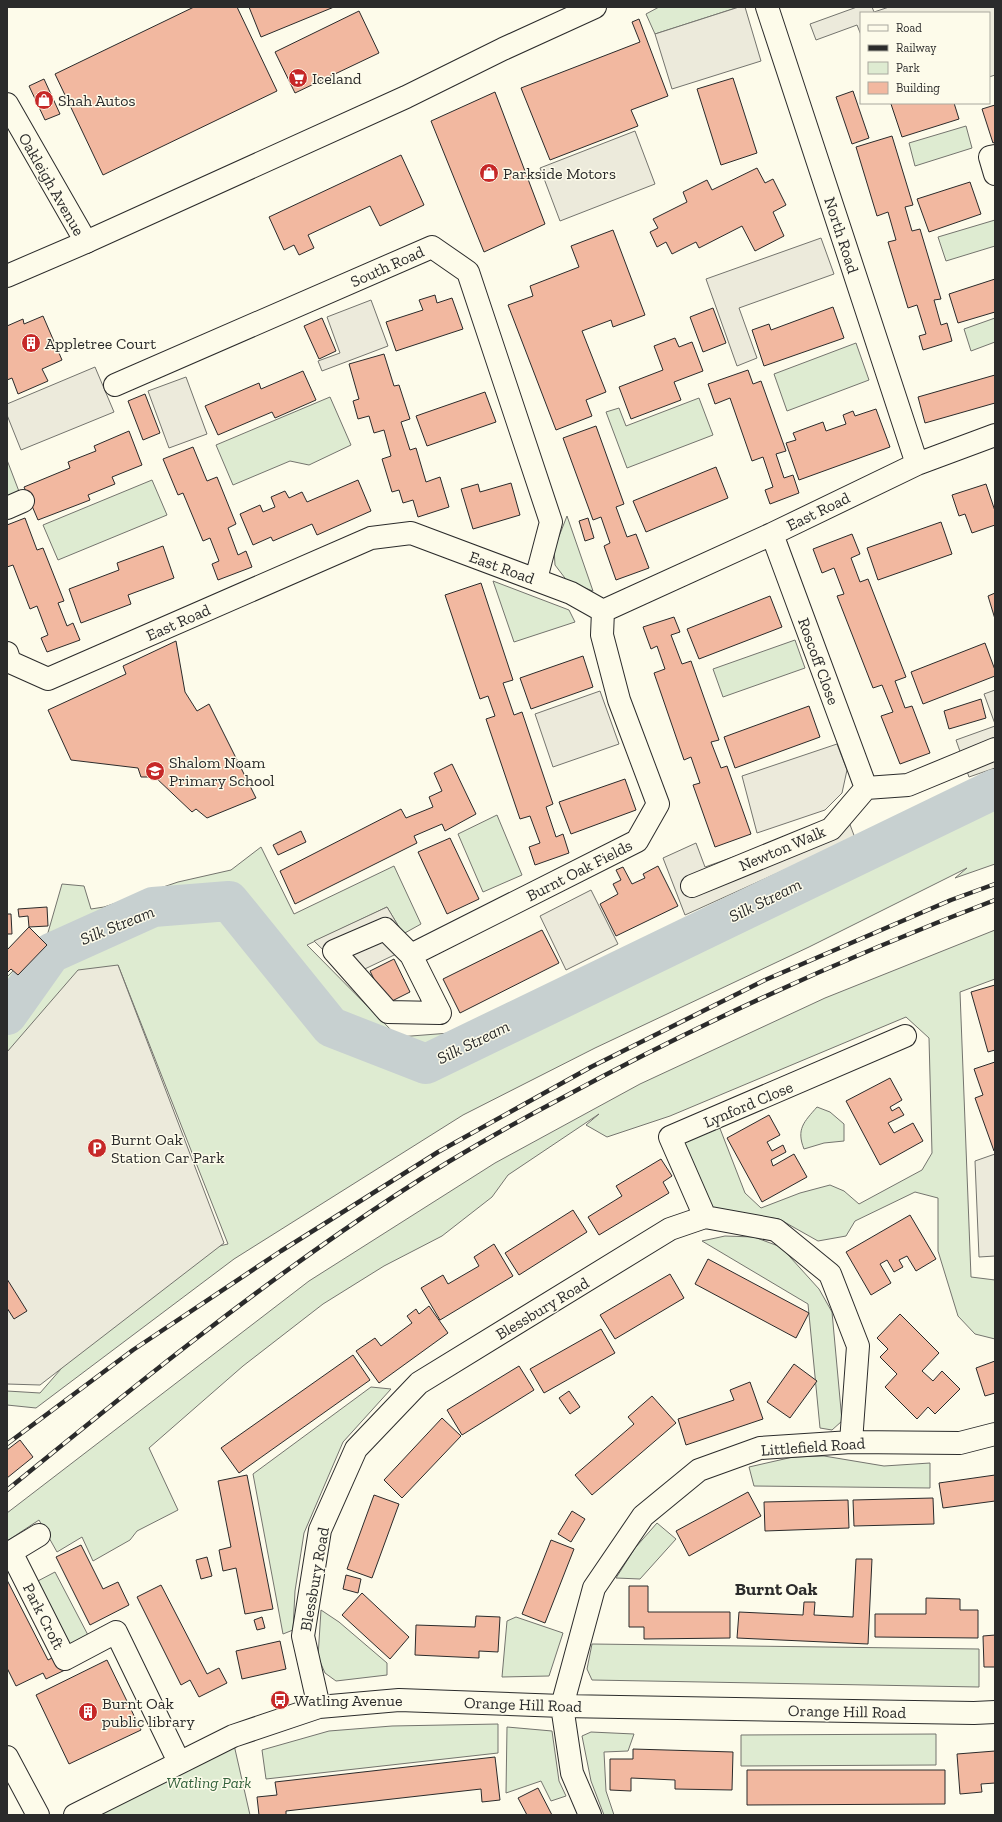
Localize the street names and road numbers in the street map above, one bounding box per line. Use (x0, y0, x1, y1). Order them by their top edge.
street label: Oakleigh Avenue (15, 130, 89, 239)
street label: North Road (820, 195, 863, 276)
street label: South Road (347, 242, 427, 291)
street label: East Road (783, 488, 853, 535)
street label: East Road (467, 547, 537, 588)
street label: East Road (143, 600, 213, 645)
street label: Roscoff Close (794, 615, 843, 707)
street label: Newton Walk (736, 821, 829, 875)
street label: Burnt Oak Fields (523, 836, 635, 905)
street label: Lynford Close (701, 1077, 796, 1132)
street label: Blessbury Road (492, 1273, 593, 1344)
street label: Littlefield Road (760, 1433, 866, 1460)
street label: Blessbury Road (296, 1525, 333, 1633)
street label: Park Croft (19, 1580, 68, 1653)
street label: Orange Hill Road (464, 1693, 583, 1716)
street label: Orange Hill Road (788, 1701, 907, 1722)

